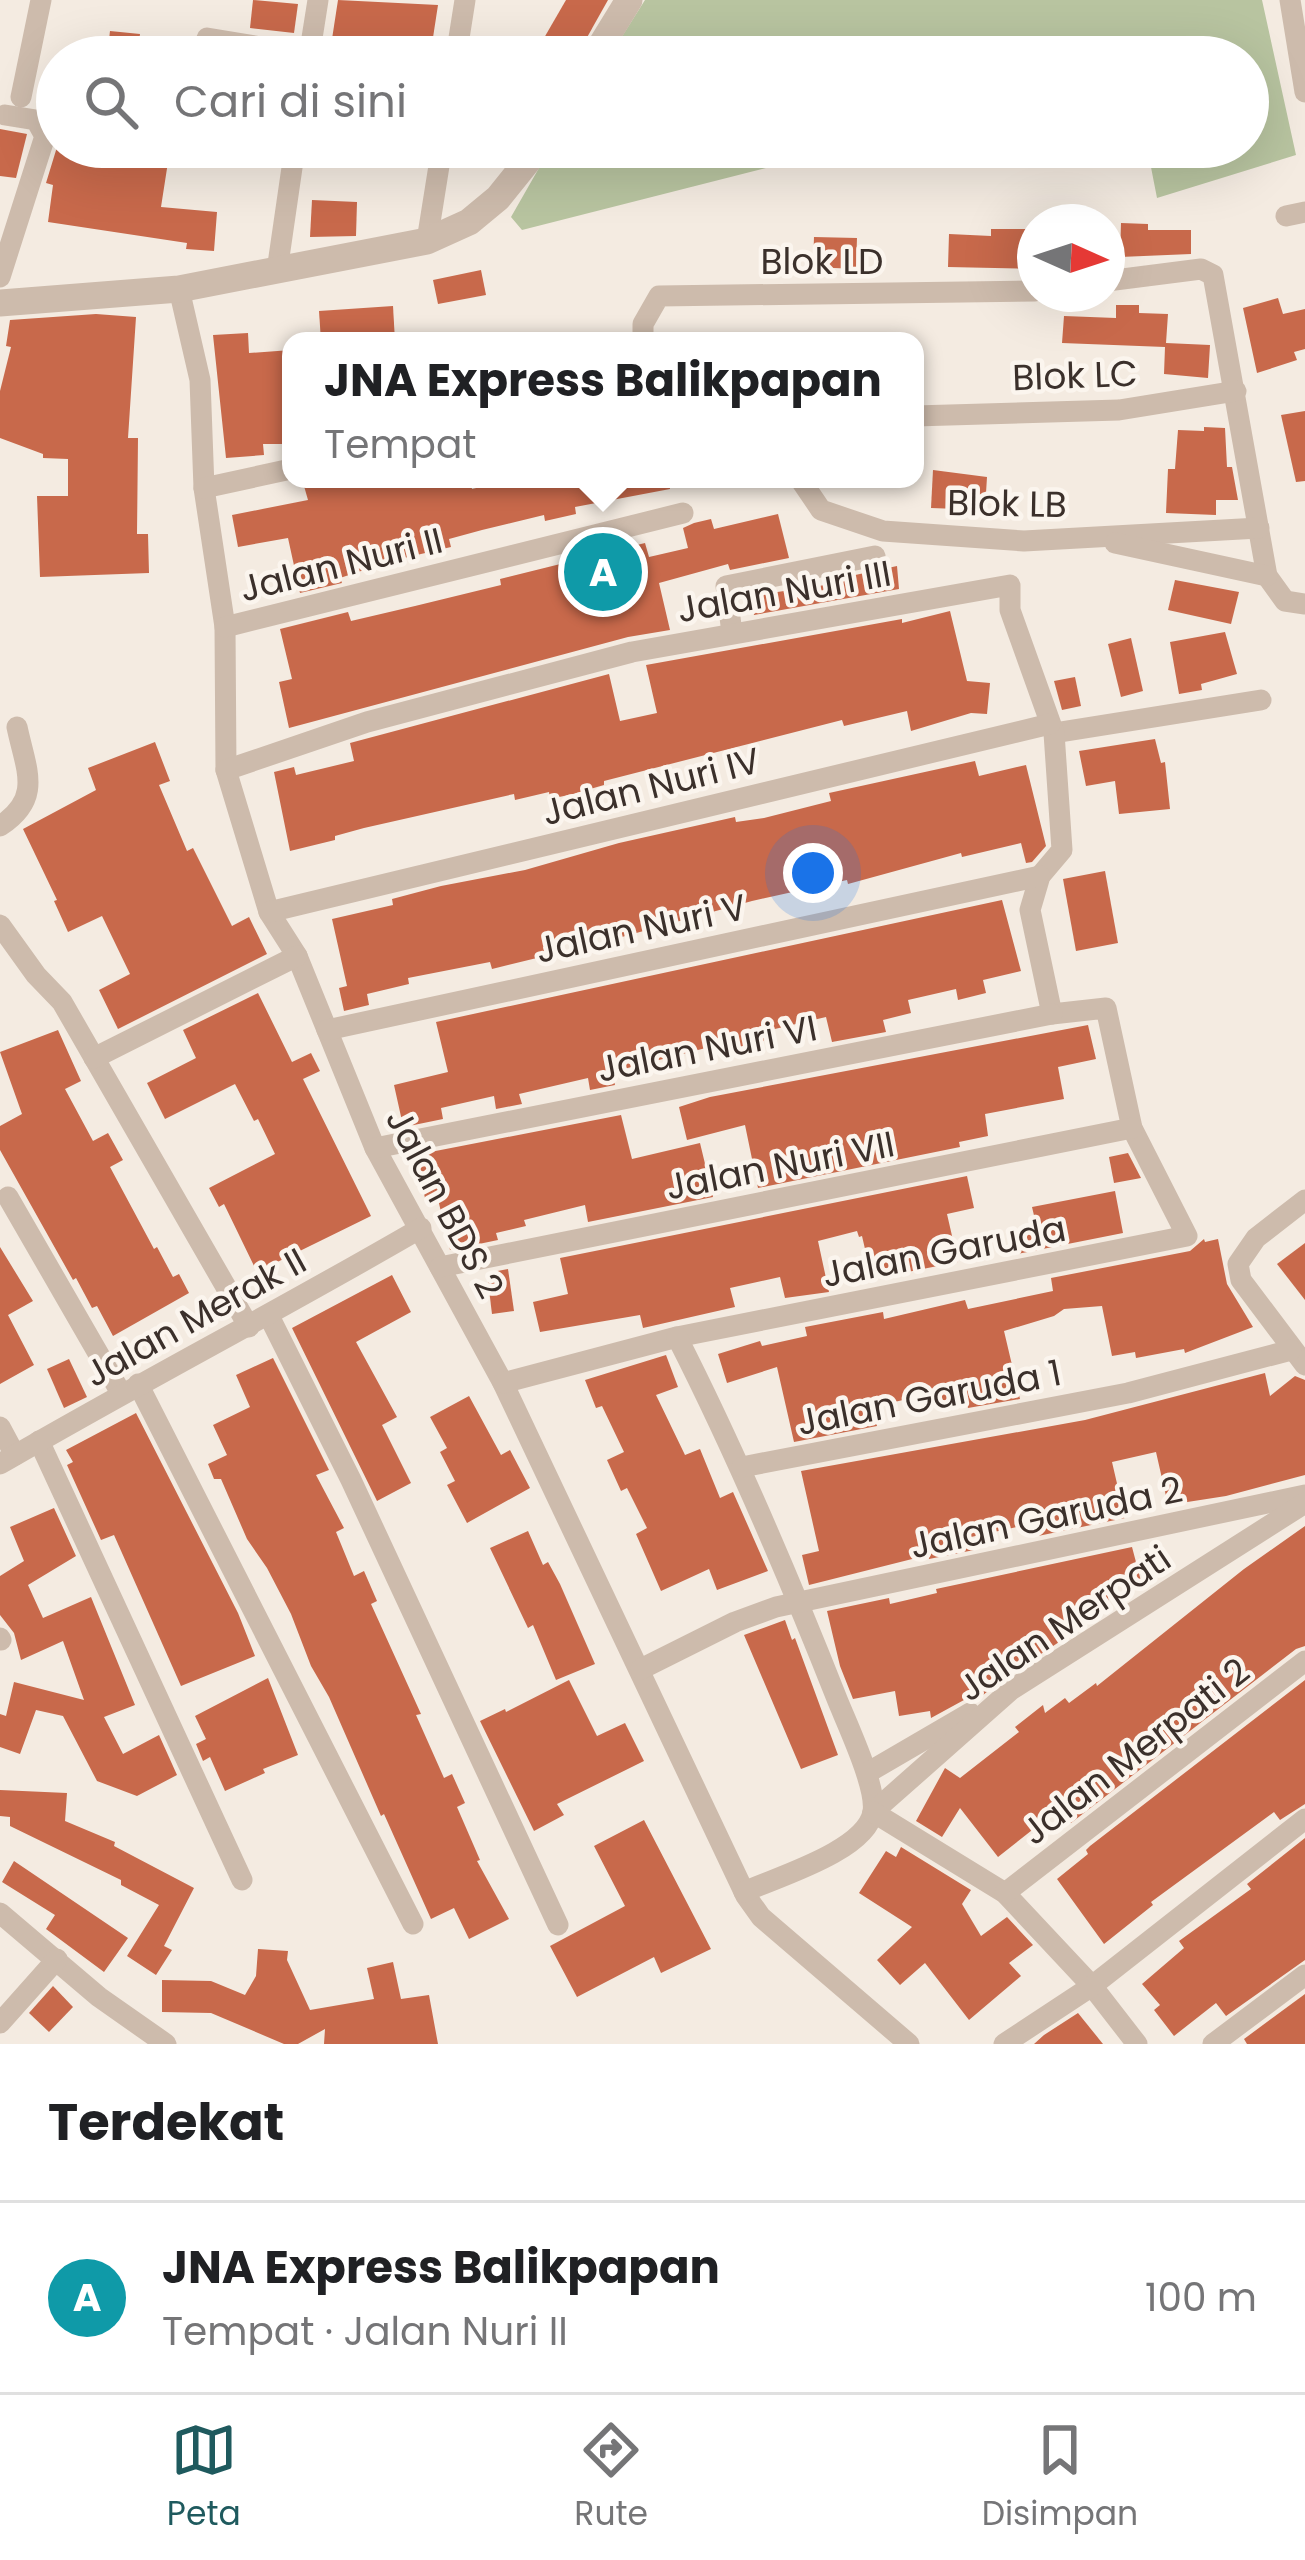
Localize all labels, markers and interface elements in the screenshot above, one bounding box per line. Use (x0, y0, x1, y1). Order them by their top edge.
search box (36, 36, 1269, 168)
icon: search (78, 69, 144, 135)
text: Cari di sini (174, 70, 407, 133)
north arrow (1017, 204, 1125, 312)
street label: Blok LD (760, 236, 884, 287)
popup (282, 332, 924, 488)
street label: Blok LC (1011, 348, 1139, 403)
text: JNA Express Balikpapan (324, 349, 882, 412)
text: Tempat (324, 417, 476, 472)
street label: Blok LB (947, 477, 1067, 530)
street label: Jalan Nuri II (234, 515, 448, 614)
pin: A (564, 527, 642, 617)
street label: Jalan Nuri III (673, 548, 895, 635)
street label: Jalan Nuri IV (537, 735, 765, 838)
your location (783, 843, 843, 903)
street label: Jalan Nuri V (531, 881, 751, 976)
street label: Jalan Nuri VI (593, 1002, 821, 1095)
street label: Jalan BDS 2 (373, 1099, 516, 1307)
street label: Jalan Nuri VII (662, 1118, 899, 1213)
street label: Jalan Garuda (818, 1203, 1070, 1300)
street label: Jalan Merak II (75, 1235, 315, 1399)
street label: Jalan Garuda 1 (793, 1347, 1065, 1448)
street label: Jalan Garuda 2 (905, 1464, 1187, 1571)
street label: Jalan Merpati (948, 1533, 1181, 1714)
street label: Jalan Merpati 2 (1010, 1646, 1260, 1857)
text: Terdekat (48, 2086, 284, 2158)
text: JNA Express Balikpapan (162, 2236, 720, 2299)
text: A (73, 2270, 101, 2325)
text: 100 m (1145, 2270, 1257, 2325)
text: Tempat · Jalan Nuri II (162, 2304, 568, 2359)
tab: Peta (167, 2417, 241, 2539)
tab: Rute (574, 2417, 648, 2539)
tab: Disimpan (982, 2417, 1138, 2539)

